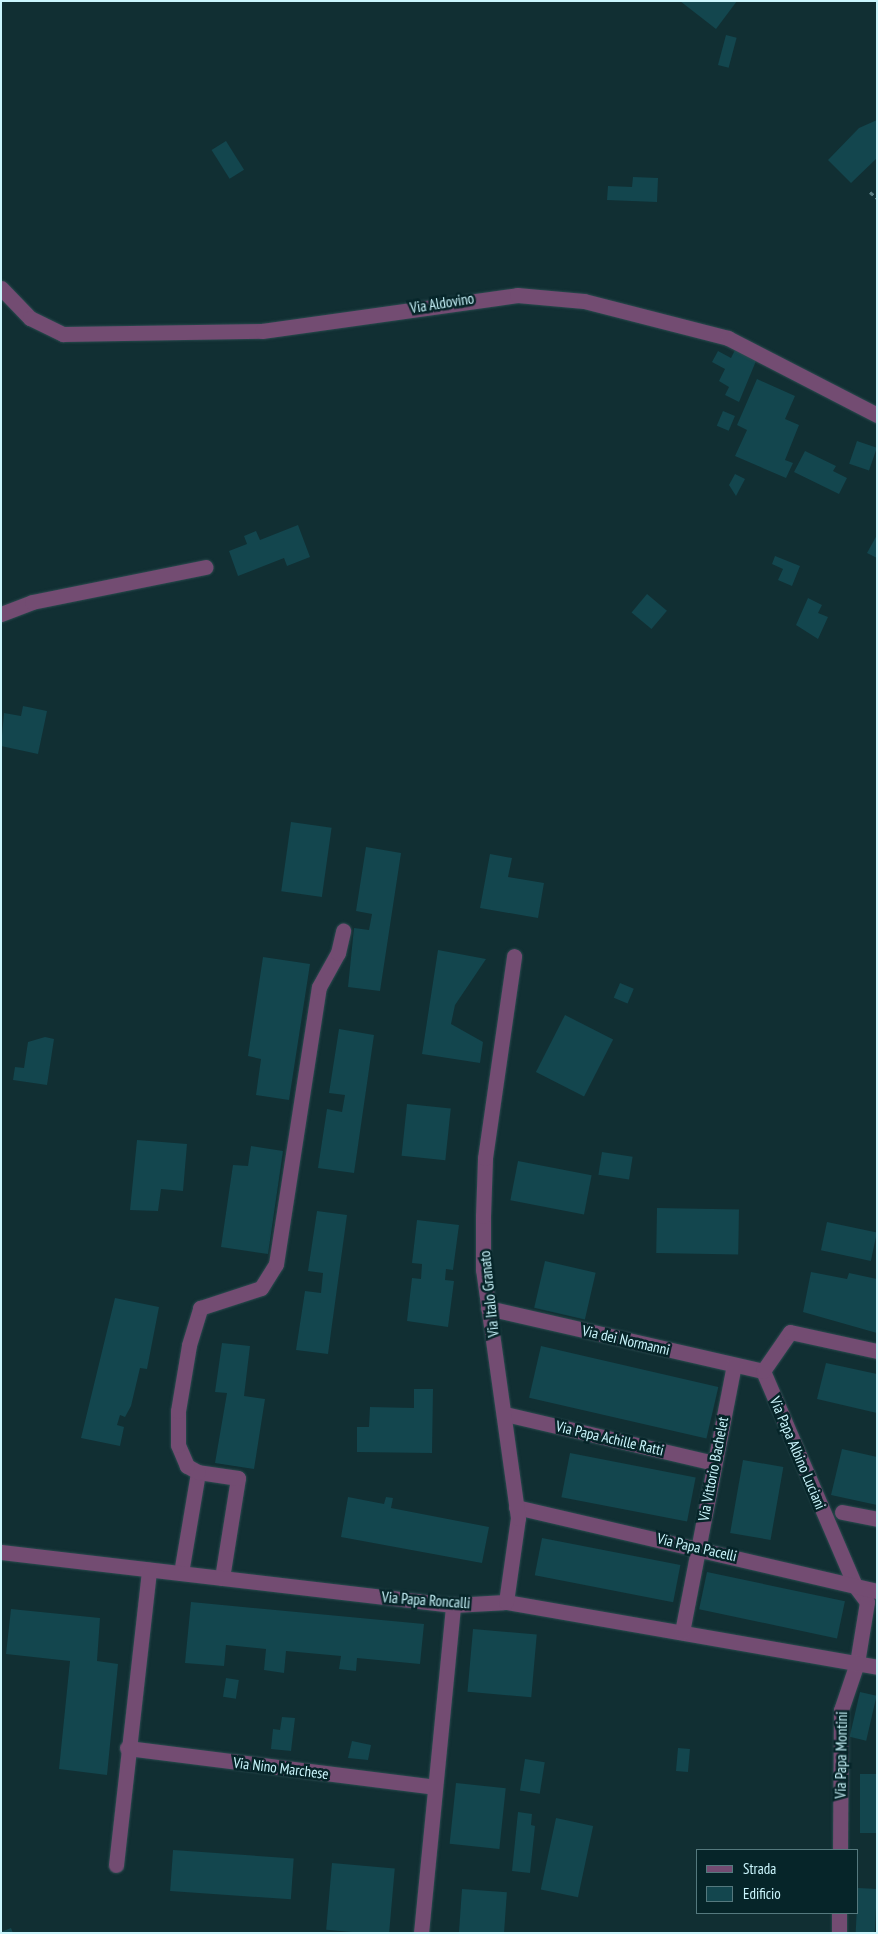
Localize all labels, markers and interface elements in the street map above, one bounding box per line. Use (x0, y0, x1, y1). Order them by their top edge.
street label: Via Aldovino (409, 289, 475, 317)
street label: Via Italo Granato (476, 1250, 502, 1338)
street label: Via dei Normanni (580, 1321, 672, 1359)
street label: Via Papa Albino Luciani (766, 1394, 830, 1512)
street label: Via Vittorio Bachelet (694, 1415, 732, 1523)
street label: Via Papa Achille Ratti (554, 1417, 666, 1459)
street label: Via Papa Pacelli (655, 1529, 739, 1565)
street label: Via Papa Roncalli (381, 1588, 471, 1612)
street label: Via Papa Montini (831, 1711, 851, 1799)
street label: Via Nino Marchese (232, 1753, 330, 1783)
legend (696, 1849, 858, 1914)
text: Strada (743, 1859, 776, 1878)
text: Edificio (743, 1884, 781, 1903)

